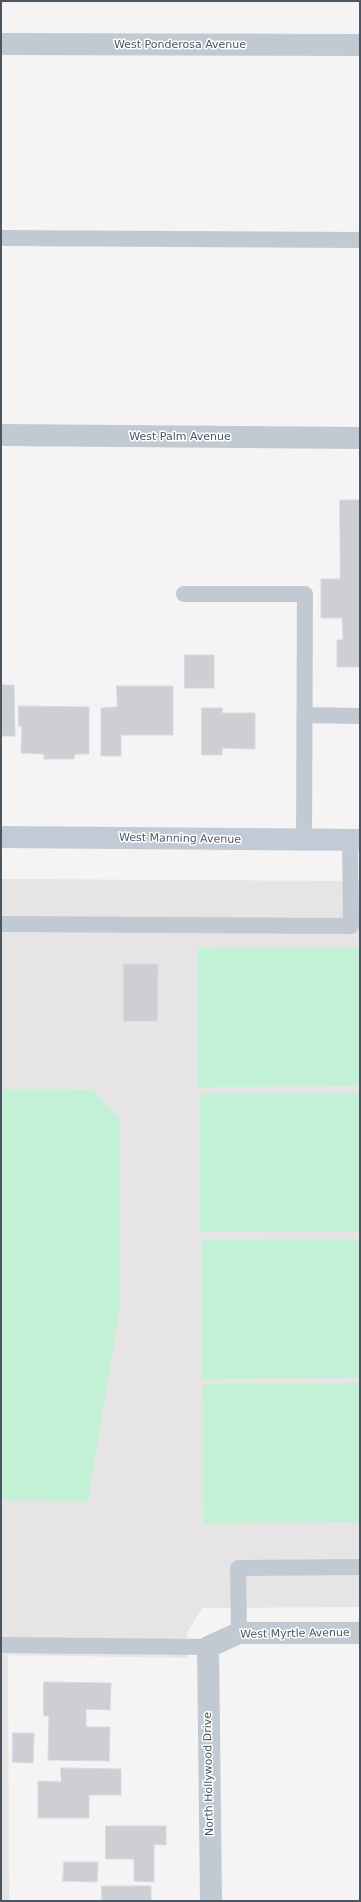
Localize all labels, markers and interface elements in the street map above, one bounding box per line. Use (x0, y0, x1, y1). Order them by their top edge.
street label: West Ponderosa Avenue (114, 38, 246, 52)
street label: West Palm Avenue (129, 430, 231, 444)
street label: West Manning Avenue (119, 831, 241, 847)
street label: West Myrtle Avenue (240, 1626, 350, 1642)
street label: North Hollywood Drive (201, 1712, 217, 1836)

